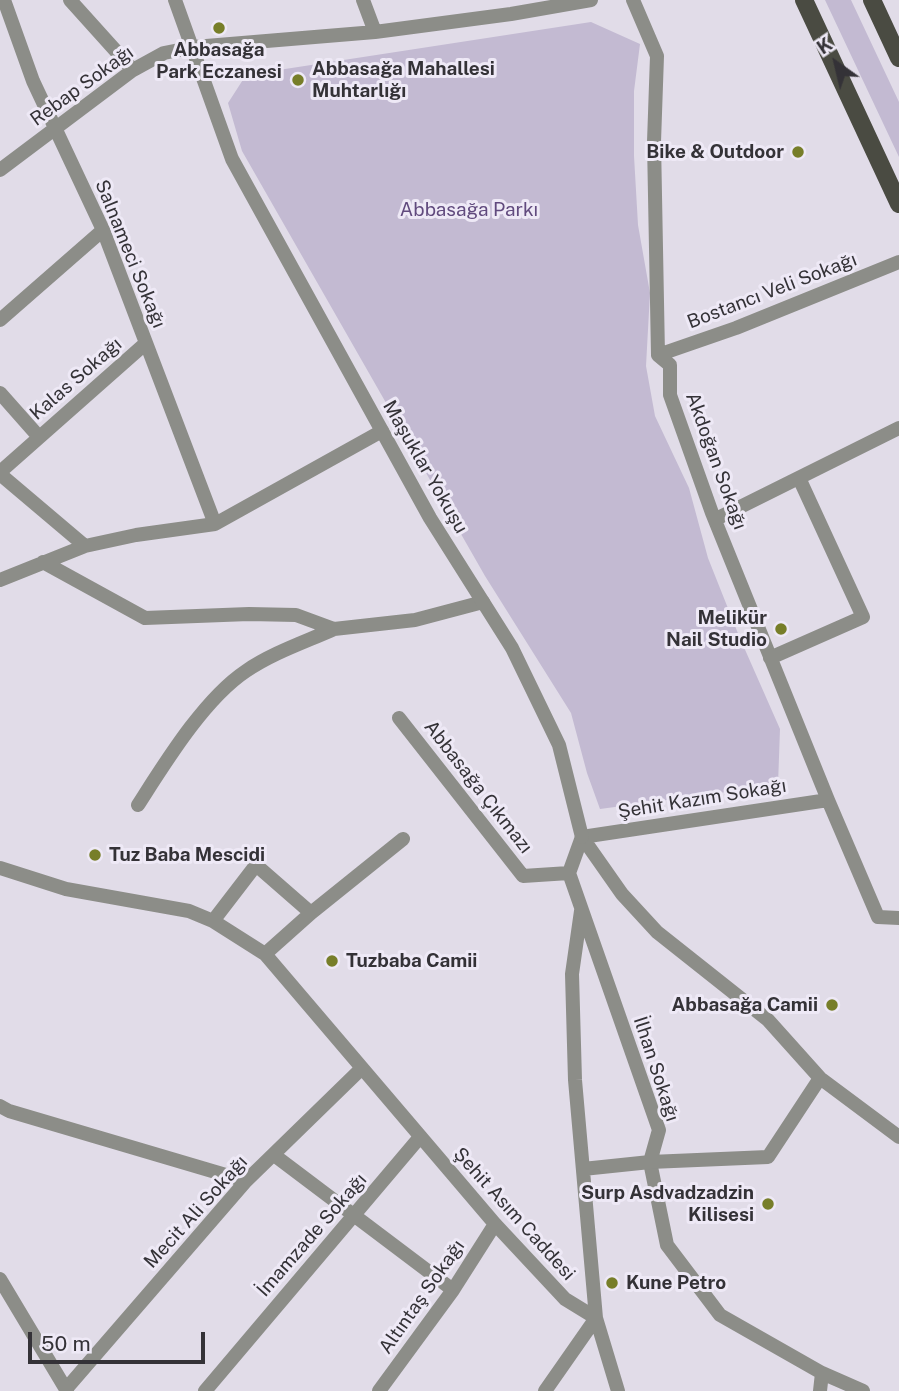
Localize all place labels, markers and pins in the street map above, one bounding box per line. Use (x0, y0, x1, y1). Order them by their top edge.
marker: Abbasağa Park Eczanesi (211, 20, 227, 36)
place label: Abbasağa Park Eczanesi (156, 39, 282, 83)
place label: Abbasağa Mahallesi Muhtarlığı (312, 58, 495, 102)
marker: Abbasağa Mahallesi Muhtarlığı (290, 72, 306, 88)
place label: Bike & Outdoor (646, 141, 784, 163)
marker: Bike & Outdoor (790, 144, 806, 160)
place label: Melikür Nail Studio (666, 607, 767, 651)
marker: Melikür Nail Studio (773, 621, 789, 637)
place label: Tuz Baba Mescidi (109, 844, 265, 866)
marker: Tuz Baba Mescidi (87, 847, 103, 863)
place label: Tuzbaba Camii (346, 950, 477, 972)
marker: Tuzbaba Camii (324, 953, 340, 969)
place label: Abbasağa Camii (672, 994, 818, 1016)
marker: Abbasağa Camii (824, 997, 840, 1013)
place label: Surp Asdvadzadzin Kilisesi (581, 1182, 754, 1226)
marker: Surp Asdvadzadzin Kilisesi (760, 1196, 776, 1212)
place label: Kune Petro (626, 1272, 726, 1294)
marker: Kune Petro (604, 1275, 620, 1291)

